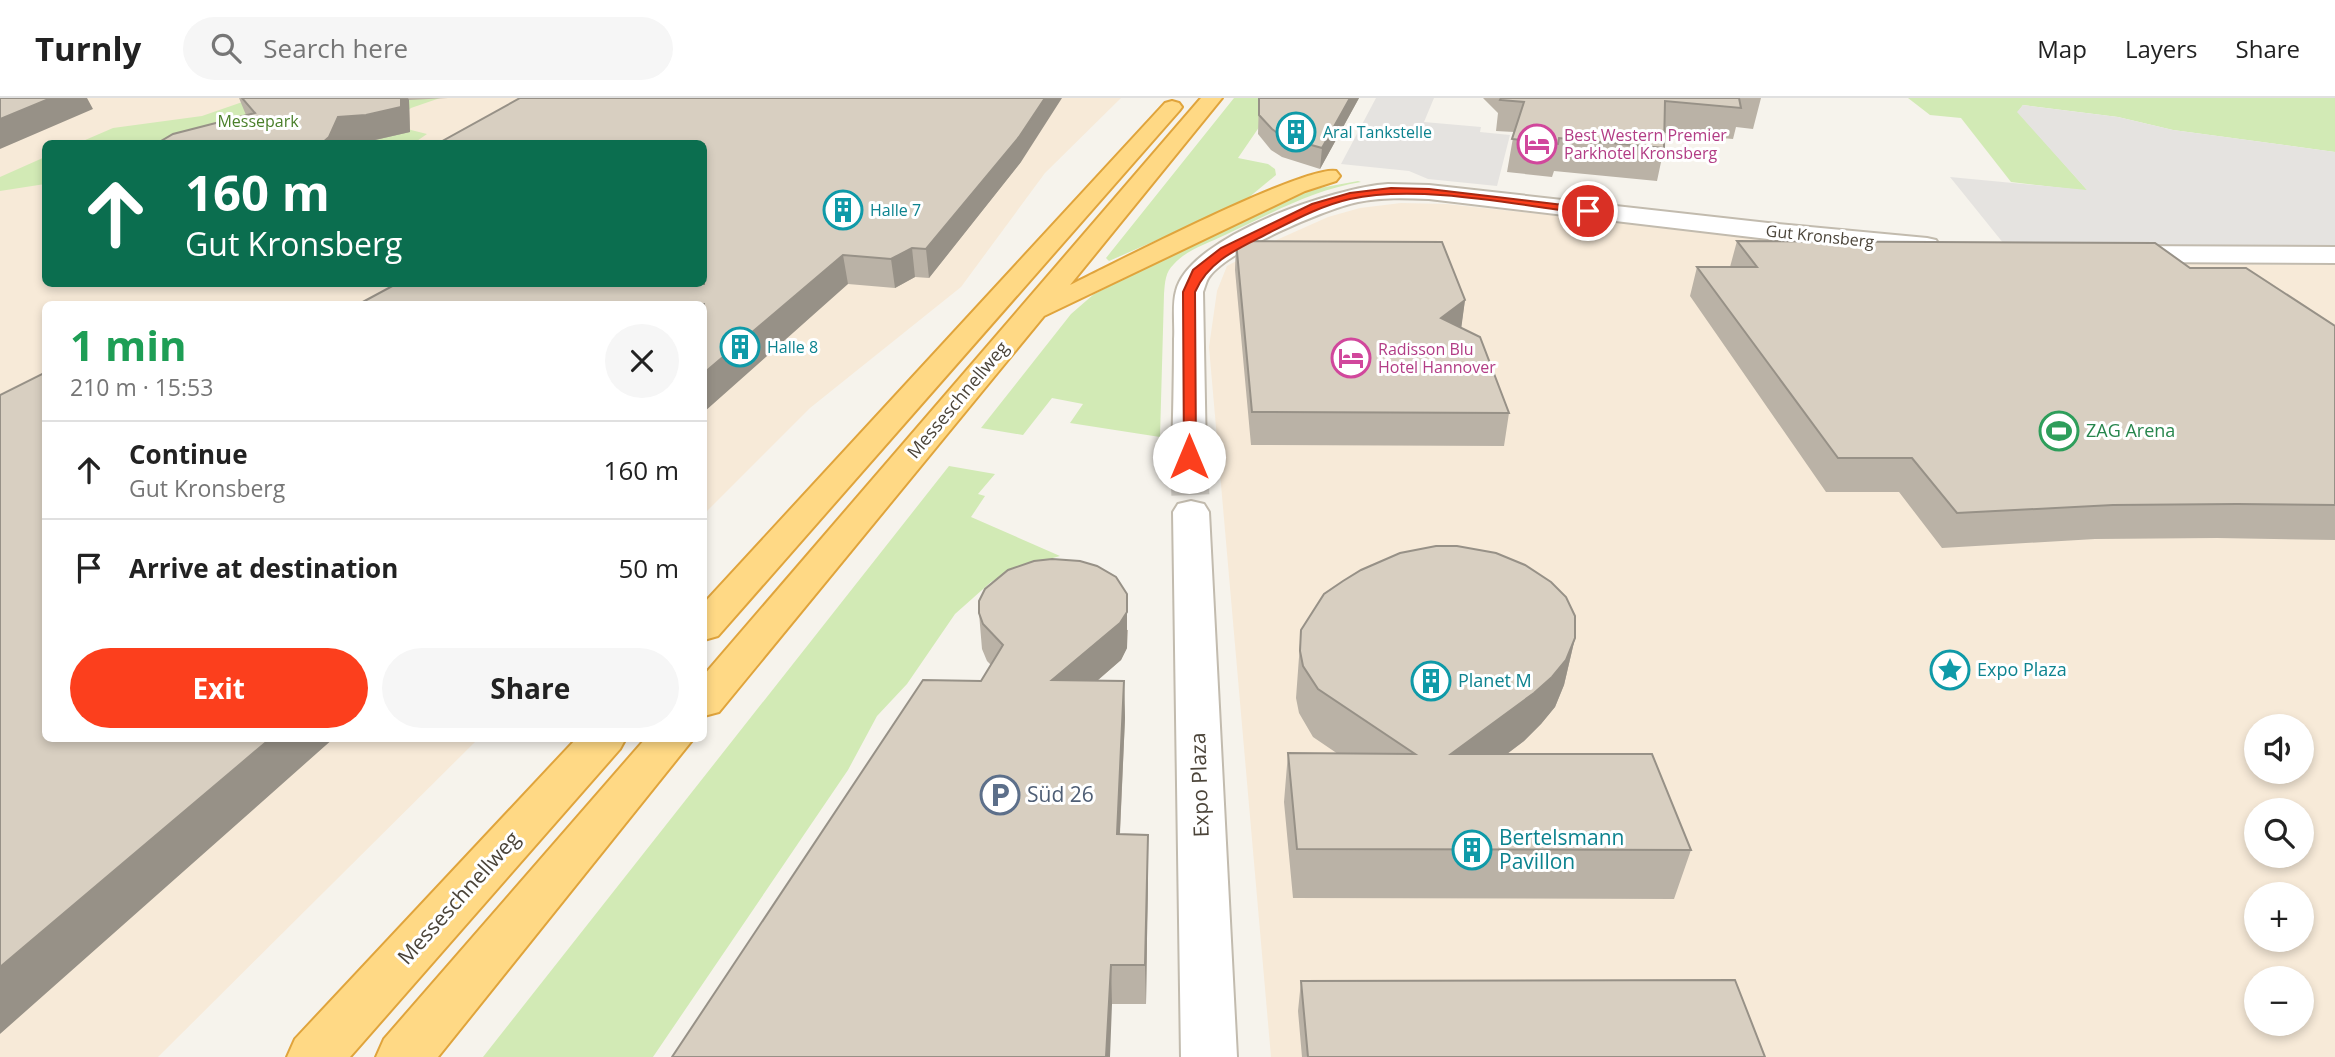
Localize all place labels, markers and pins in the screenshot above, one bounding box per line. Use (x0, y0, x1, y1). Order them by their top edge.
building icon: Aral Tankstelle (1275, 111, 1317, 153)
place label: Aral Tankstelle (1323, 121, 1432, 143)
hotel icon: Best Western Premier Parkhotel Kronsberg (1516, 123, 1558, 165)
place label: Best Western Premier Parkhotel Kronsberg (1564, 124, 1727, 164)
pin (1558, 181, 1618, 241)
building icon: Halle 7 (822, 189, 864, 231)
place label: Halle 7 (870, 199, 921, 221)
building icon: Halle 8 (719, 326, 761, 368)
place label: Halle 8 (767, 336, 818, 358)
hotel icon: Radisson Blu Hotel Hannover (1330, 337, 1372, 379)
place label: Radisson Blu Hotel Hannover (1378, 338, 1496, 378)
sports icon: ZAG Arena (2038, 410, 2080, 452)
place label: ZAG Arena (2086, 418, 2175, 442)
place icon: Expo Plaza (1929, 649, 1971, 691)
place label: Expo Plaza (1977, 657, 2067, 681)
building icon: Planet M (1410, 660, 1452, 702)
place label: Planet M (1458, 668, 1532, 692)
parking icon: Süd 26 (979, 774, 1021, 816)
place label: Süd 26 (1027, 780, 1094, 808)
place label: Bertelsmann Pavillon (1499, 823, 1624, 875)
building icon: Bertelsmann Pavillon (1451, 829, 1493, 871)

